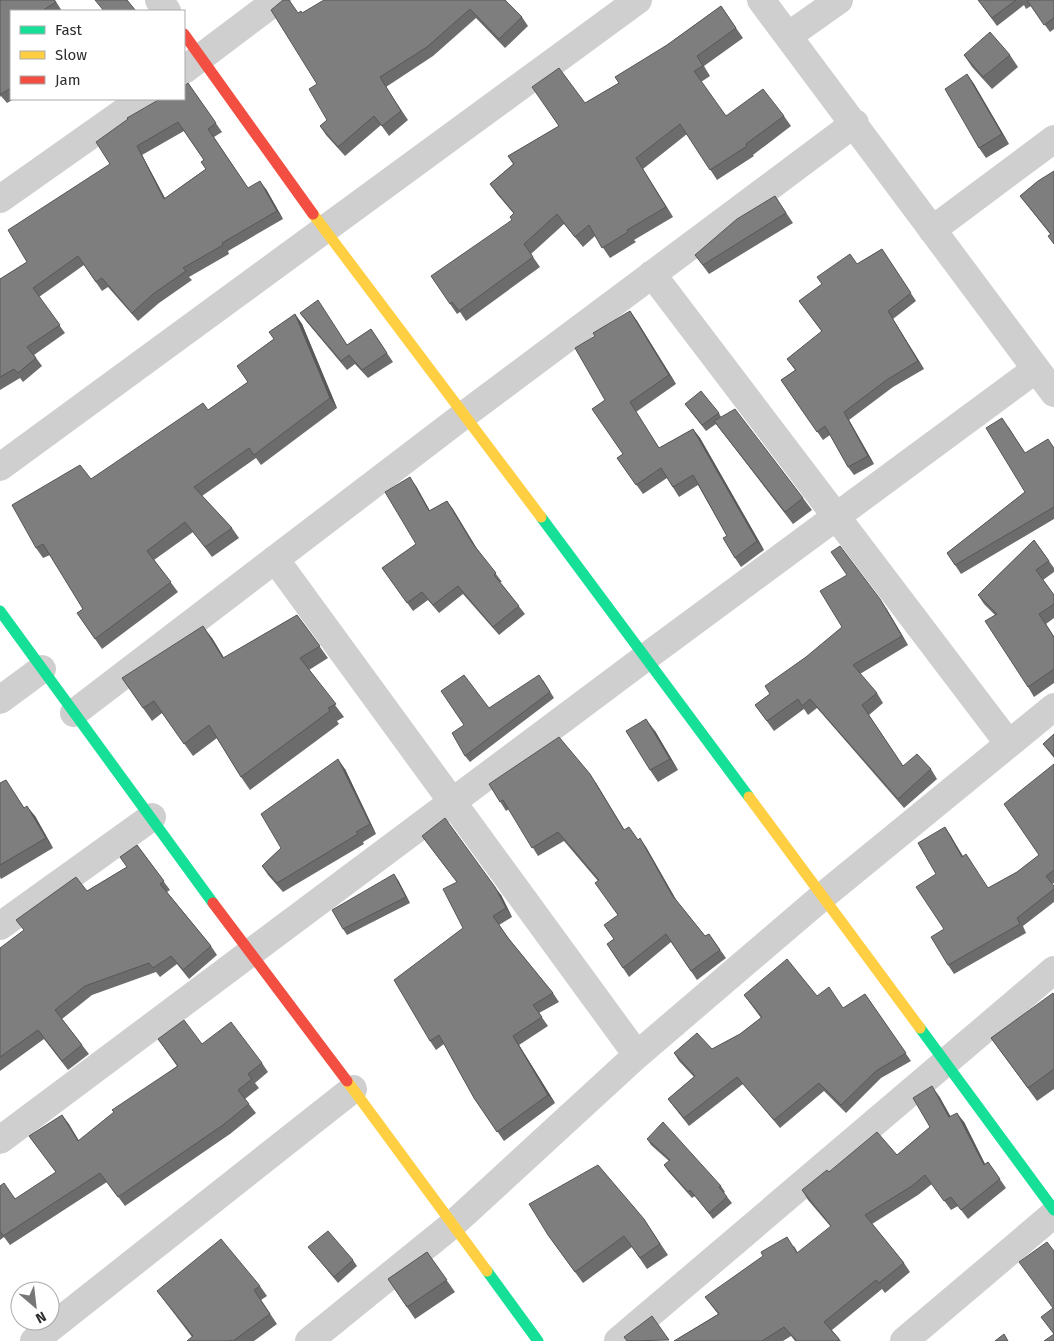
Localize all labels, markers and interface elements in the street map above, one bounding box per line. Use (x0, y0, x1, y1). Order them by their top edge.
legend (10, 10, 185, 100)
text: Fast (55, 21, 82, 39)
text: Slow (55, 46, 87, 64)
text: Jam (55, 71, 81, 89)
north arrow (10, 1281, 60, 1331)
text: N (33, 1307, 49, 1327)

